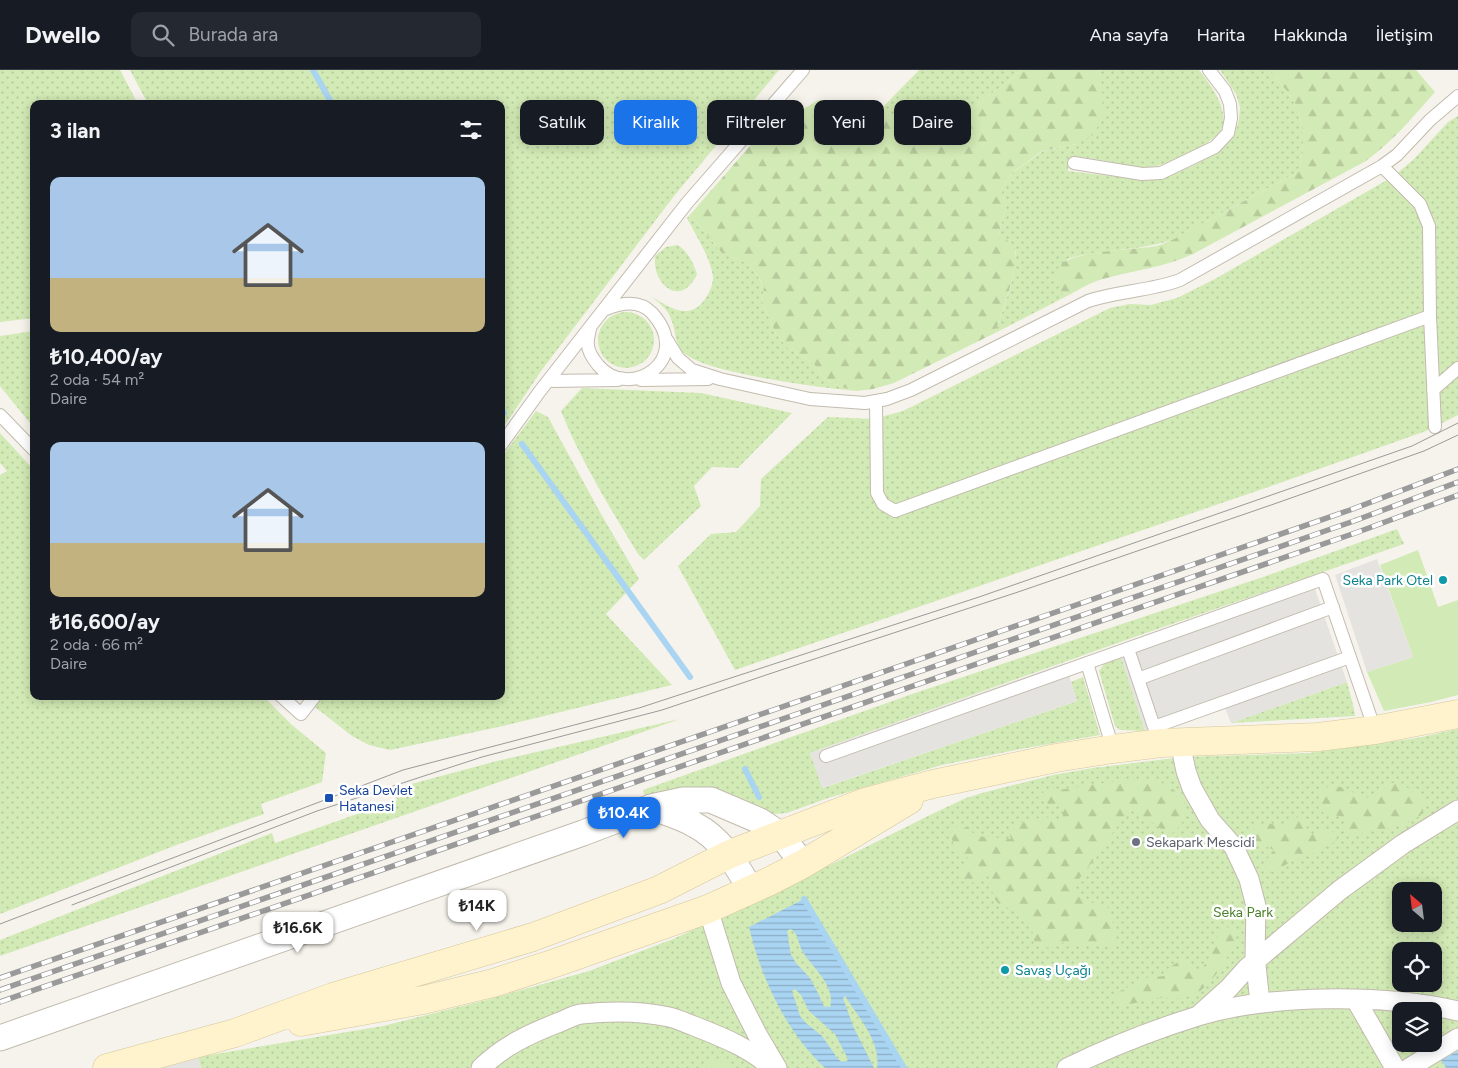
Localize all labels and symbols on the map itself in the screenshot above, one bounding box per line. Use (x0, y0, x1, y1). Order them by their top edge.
place label: Seka Park Otel (1343, 572, 1433, 589)
marker: Seka Park Otel (1437, 574, 1449, 586)
place label: Seka Devlet Hatanesi (339, 782, 413, 815)
marker: Seka Devlet Hatanesi (323, 792, 335, 804)
pin: ₺10.4K (583, 796, 665, 839)
place label: Sekapark Mescidi (1146, 834, 1255, 851)
marker: Sekapark Mescidi (1130, 836, 1142, 848)
north arrow (1392, 882, 1442, 932)
pin: ₺14K (447, 890, 507, 932)
park label: Seka Park (1213, 904, 1273, 921)
pin: ₺16.6K (257, 912, 339, 954)
place label: Savaş Uçağı (1015, 962, 1091, 979)
marker: Savaş Uçağı (999, 964, 1011, 976)

